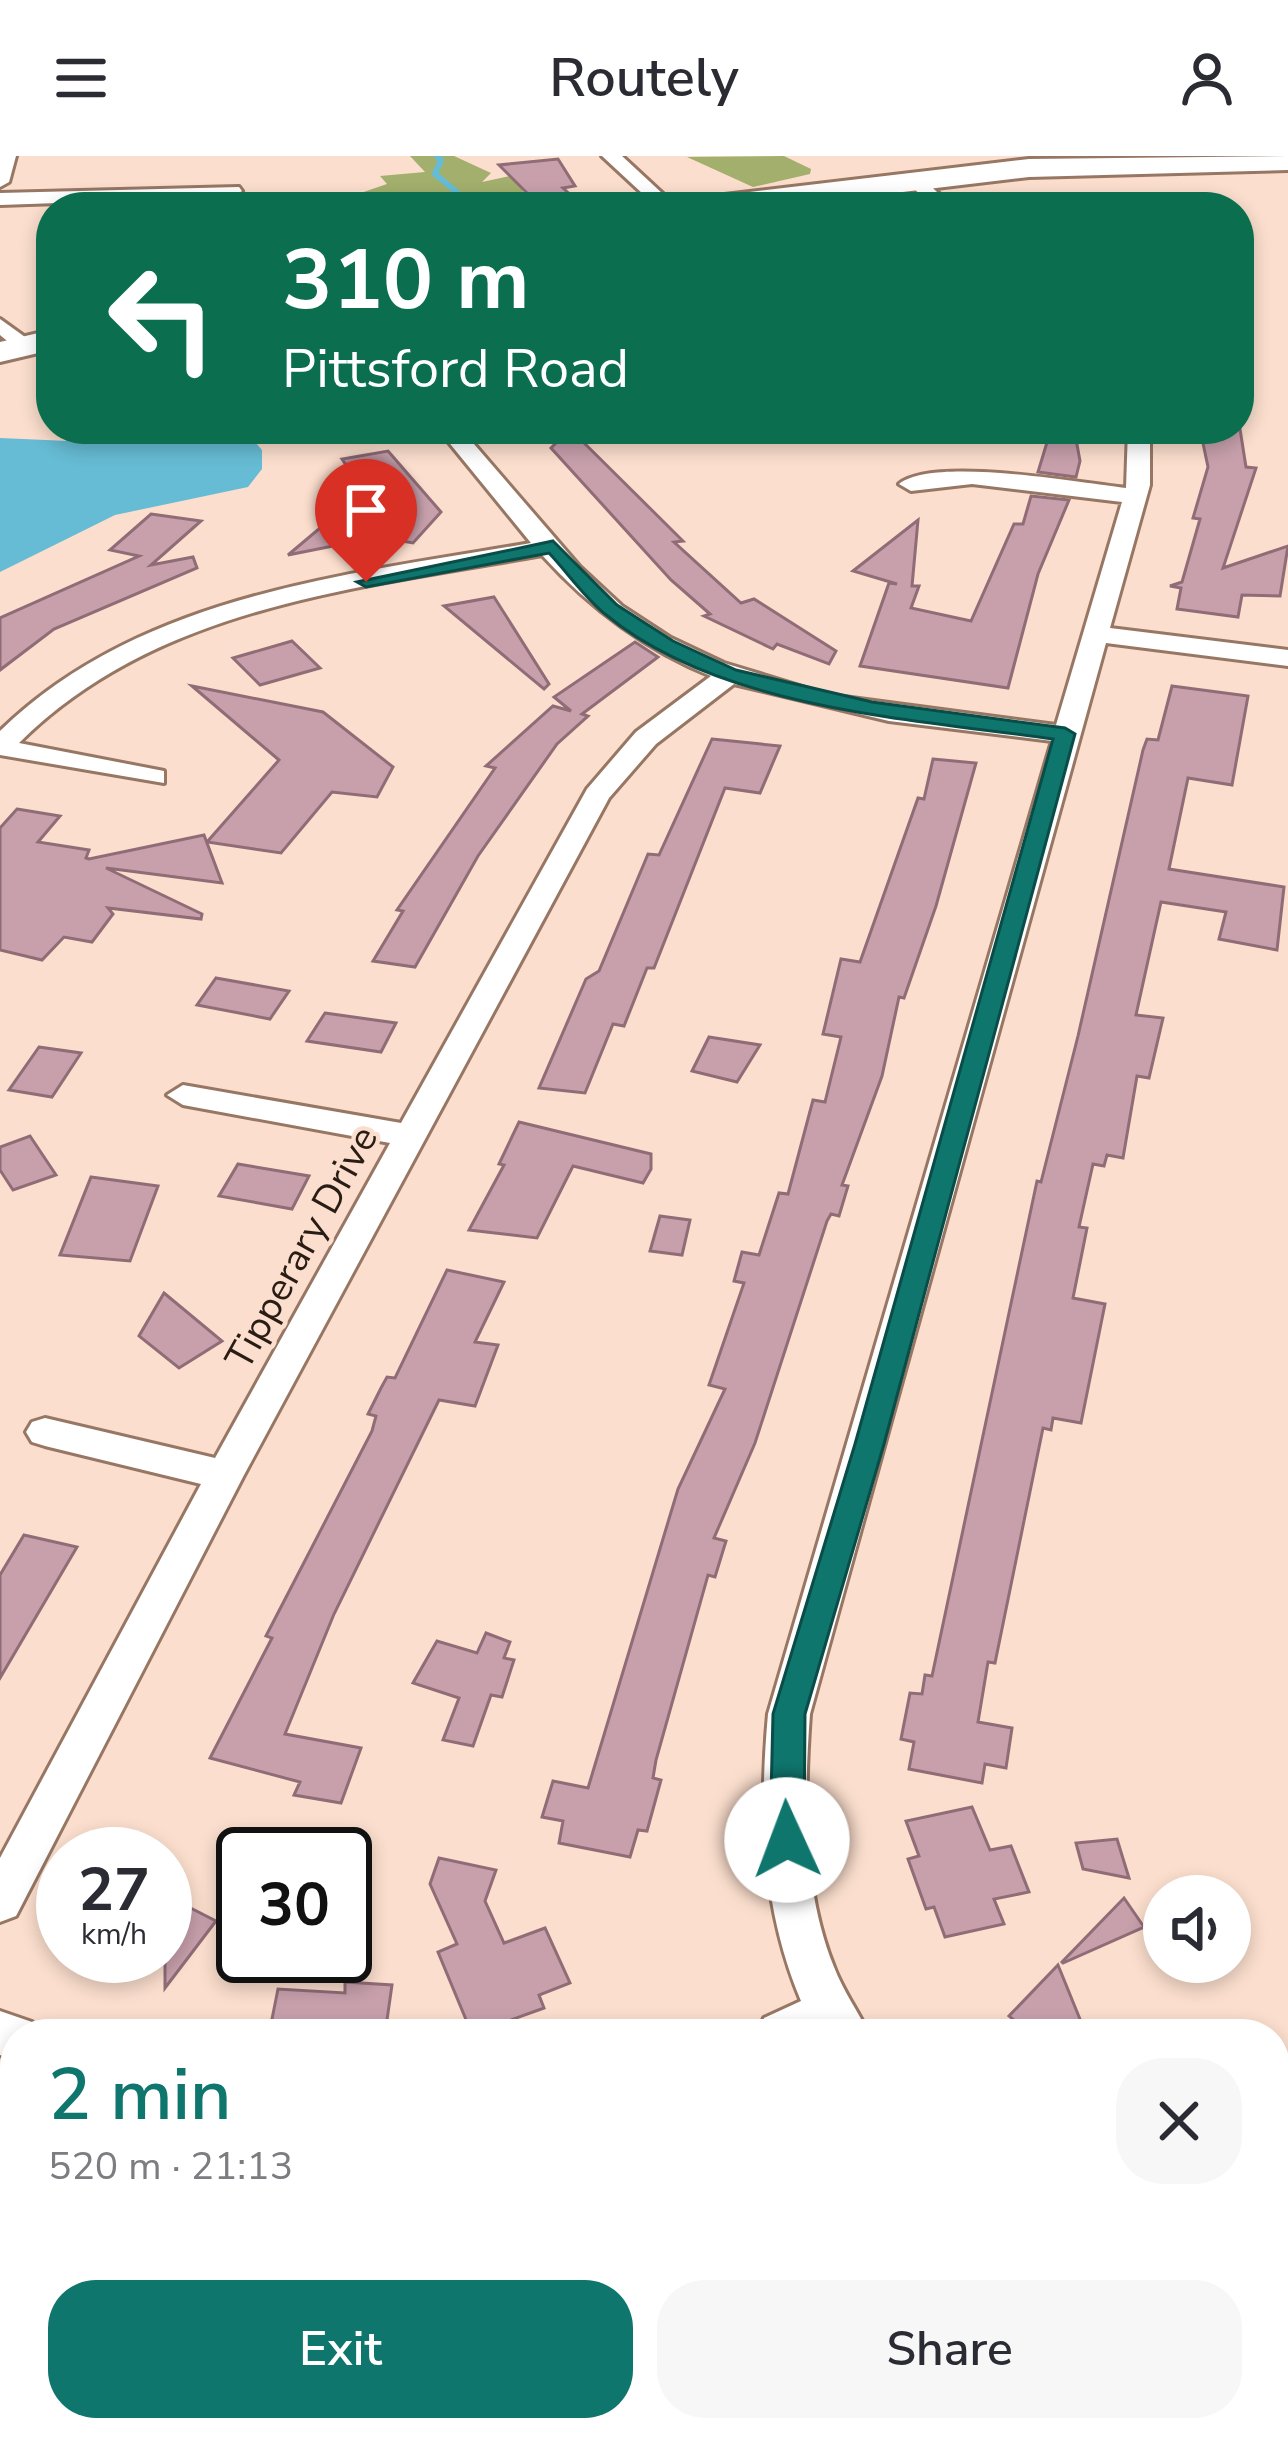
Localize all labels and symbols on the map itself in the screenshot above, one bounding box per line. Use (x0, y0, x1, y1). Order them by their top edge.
pin (315, 459, 417, 582)
street label: Tipperary Drive (213, 1117, 391, 1379)
position arrow (724, 1777, 850, 1903)
speed limit sign: 30 (216, 1827, 372, 1983)

